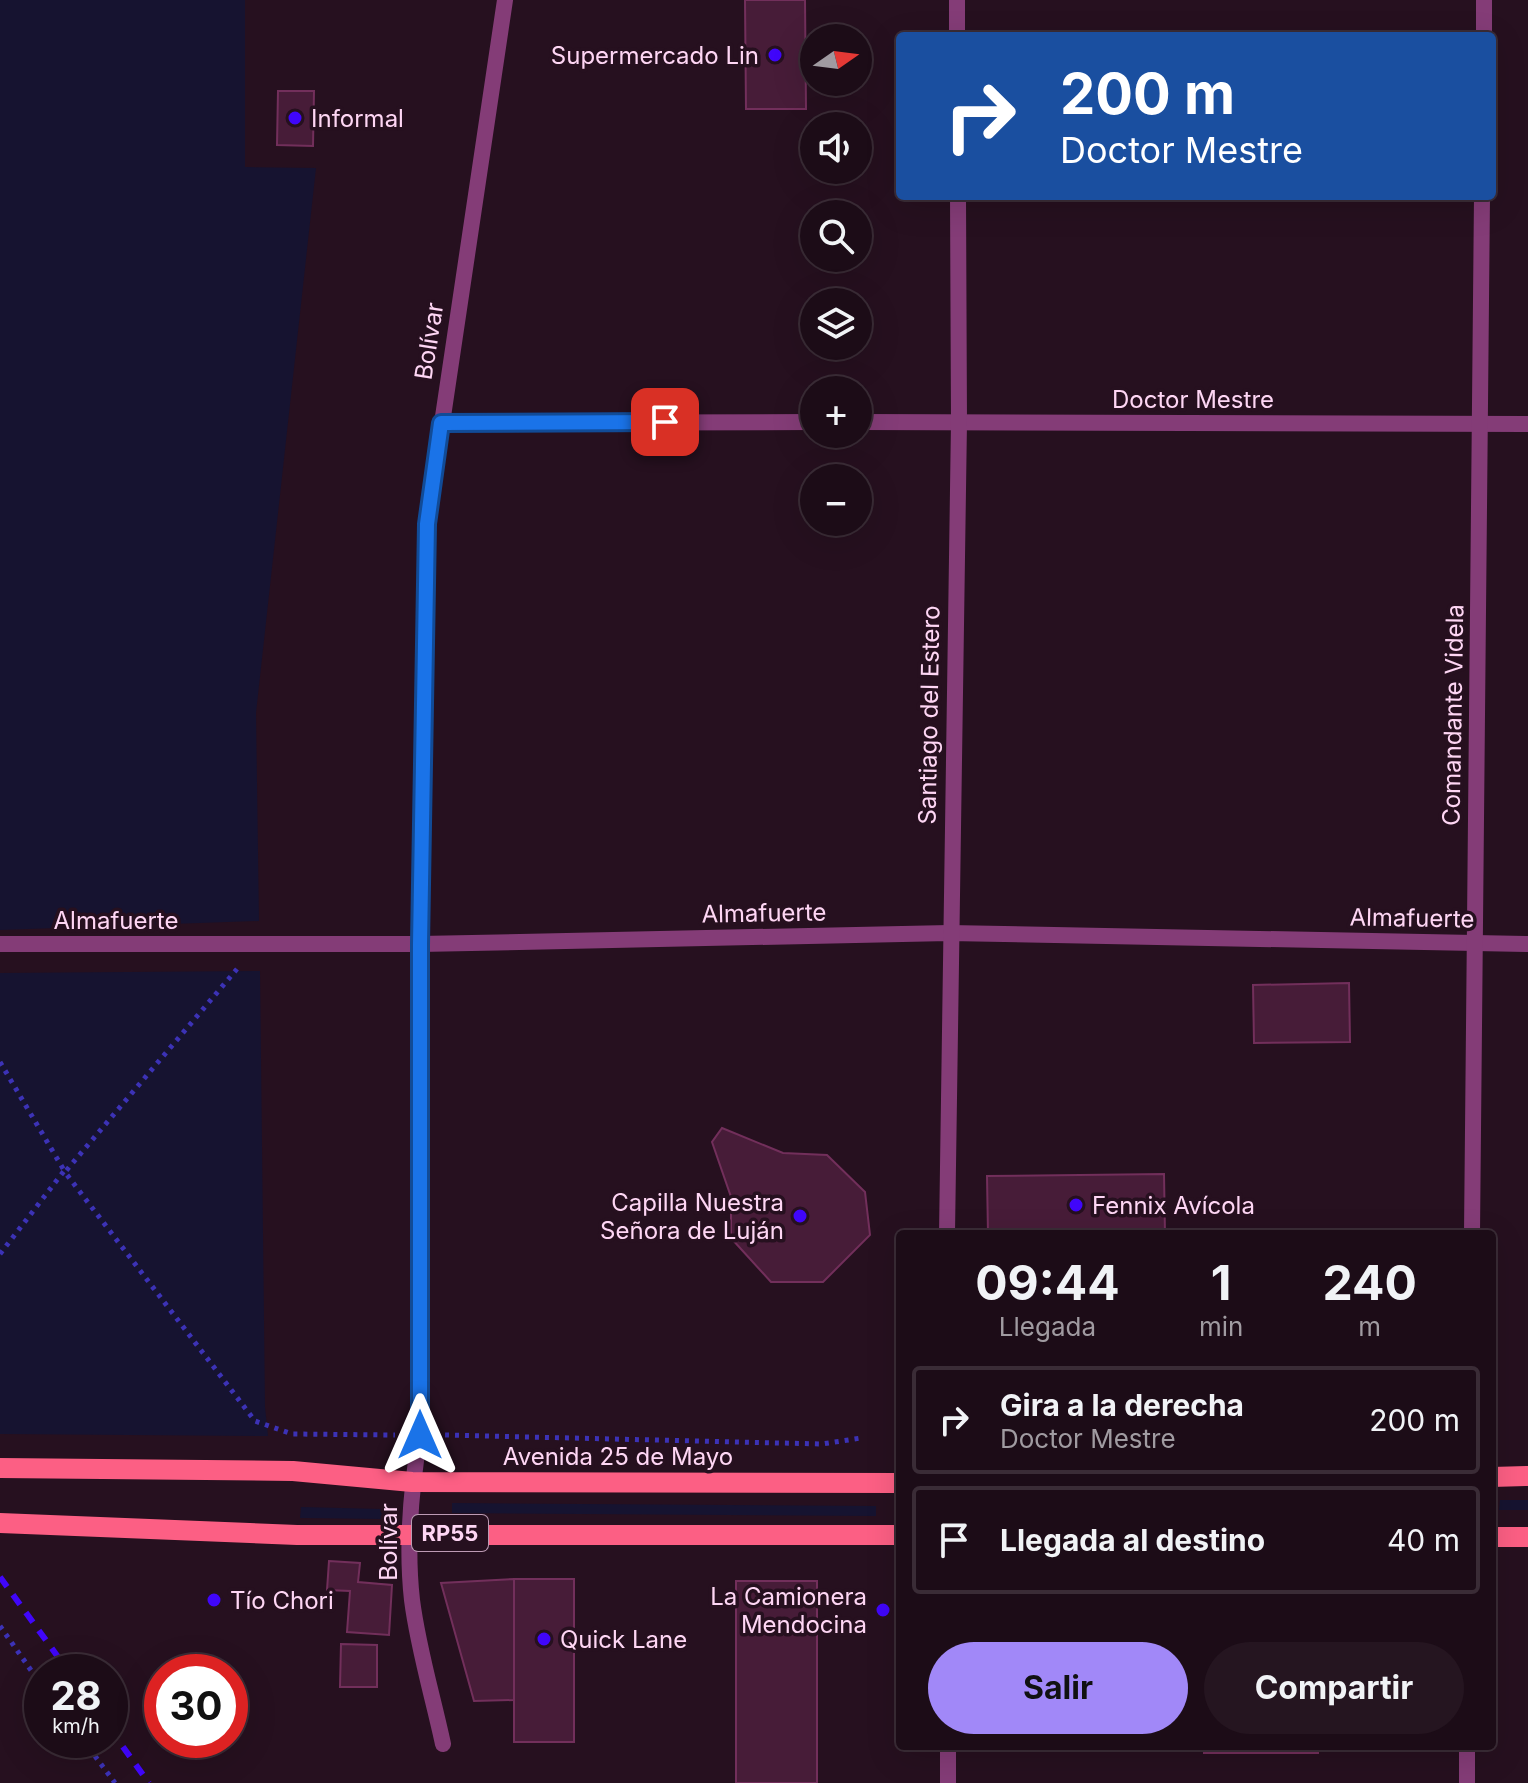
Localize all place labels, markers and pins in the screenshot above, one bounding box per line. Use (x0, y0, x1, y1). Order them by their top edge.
place label: Supermercado Lin (551, 41, 759, 70)
marker: Supermercado Lin (766, 46, 784, 64)
place label: Informal (311, 104, 404, 133)
marker: Informal (286, 109, 304, 127)
pin (631, 388, 699, 456)
place label: Capilla Nuestra Señora de Luján (600, 1188, 784, 1245)
place label: Fennix Avícola (1092, 1191, 1255, 1220)
marker: Fennix Avícola (1067, 1196, 1085, 1214)
marker: Capilla Nuestra Señora de Luján (791, 1207, 809, 1225)
place label: La Camionera Mendocina (710, 1582, 867, 1639)
place label: Tío Chori (230, 1586, 334, 1615)
marker: Tío Chori (205, 1591, 223, 1609)
marker: La Camionera Mendocina (874, 1601, 892, 1619)
place label: Quick Lane (560, 1625, 687, 1654)
marker: Quick Lane (535, 1630, 553, 1648)

